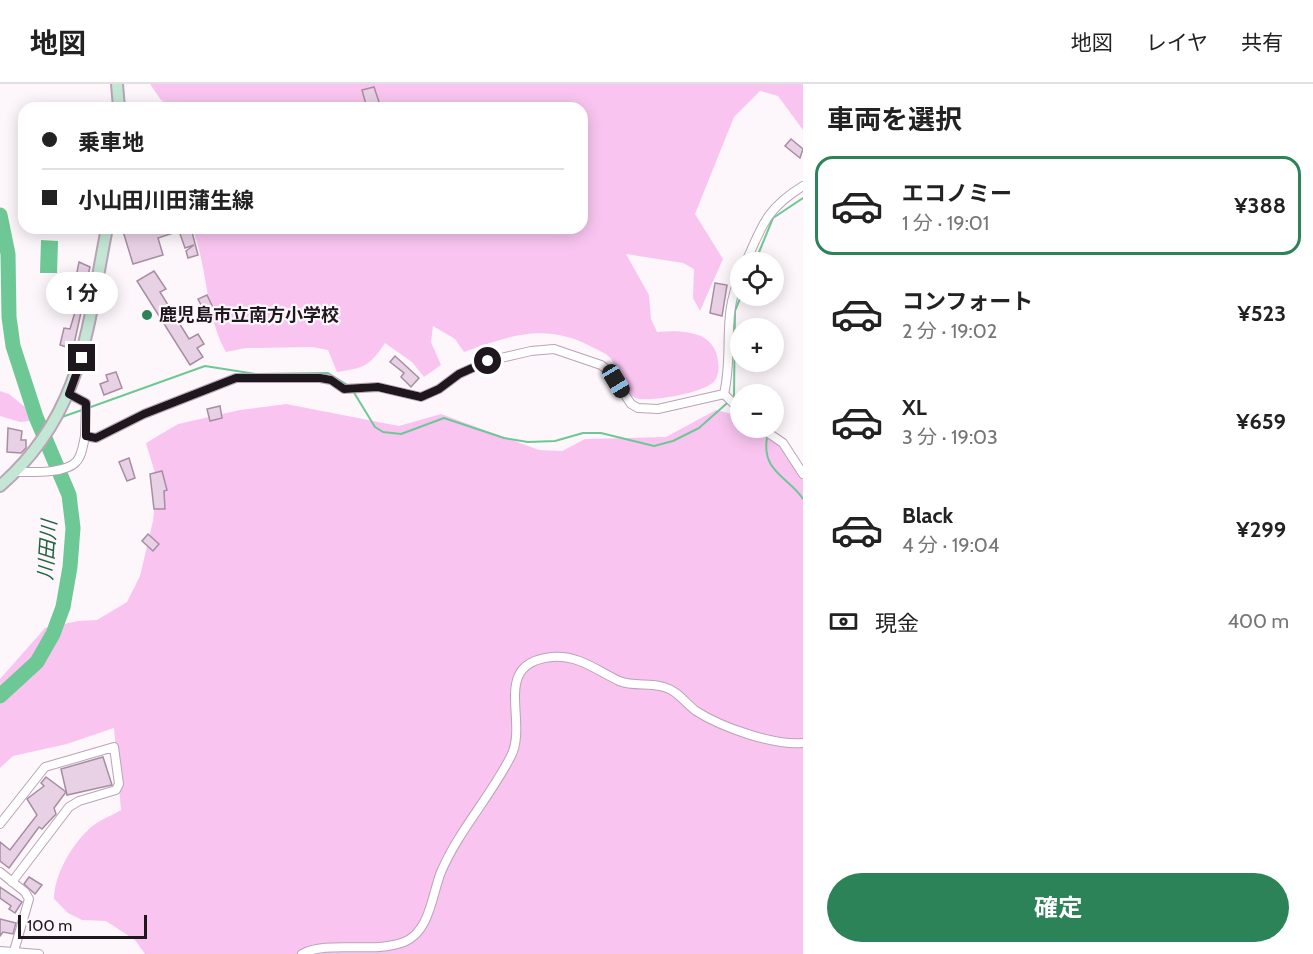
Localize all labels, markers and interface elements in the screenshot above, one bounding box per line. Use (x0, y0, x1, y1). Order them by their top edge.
text: 地図 (30, 26, 86, 60)
text: 地図 (1071, 30, 1113, 55)
text: レイヤ (1146, 30, 1208, 55)
text: 共有 (1241, 30, 1283, 55)
text: 車両を選択 (827, 103, 962, 136)
text: 乗車地 (78, 129, 144, 156)
icon: car (830, 179, 884, 233)
text: エコノミー (902, 180, 1012, 207)
text: 小山田川田蒲生線 (78, 187, 254, 214)
text: ¥388 (1234, 192, 1286, 219)
text: 1 分 · 19:01 (902, 211, 989, 235)
map controls (730, 252, 784, 438)
button: locate (730, 252, 784, 306)
callout: 1 分 (46, 271, 118, 313)
text: 1 分 (66, 281, 98, 305)
icon: car (830, 287, 884, 341)
text: コンフォート (902, 288, 1033, 315)
text: ¥523 (1237, 300, 1286, 327)
place label: 鹿児島市立南方小学校 (159, 304, 339, 326)
marker: 鹿児島市立南方小学校 (140, 308, 154, 322)
button: + (730, 318, 784, 372)
text: 2 分 · 19:02 (902, 319, 997, 343)
route end (68, 344, 95, 371)
route start (474, 347, 501, 374)
car (599, 361, 633, 401)
button: − (730, 384, 784, 438)
text: XL (902, 394, 927, 421)
icon: car (830, 395, 884, 449)
text: ¥659 (1236, 408, 1286, 435)
text: 3 分 · 19:03 (902, 425, 998, 449)
text: Black (902, 502, 953, 529)
icon: car (830, 503, 884, 557)
text: ¥299 (1236, 516, 1286, 543)
water label: 川田川 (33, 517, 61, 581)
text: 4 分 · 19:04 (902, 533, 999, 557)
icon: cash (827, 605, 860, 638)
text: 400 m (1227, 609, 1289, 633)
text: 現金 (875, 610, 919, 637)
button: 確定 (827, 873, 1289, 942)
scale bar (18, 912, 147, 940)
text: 100 m (27, 916, 72, 935)

